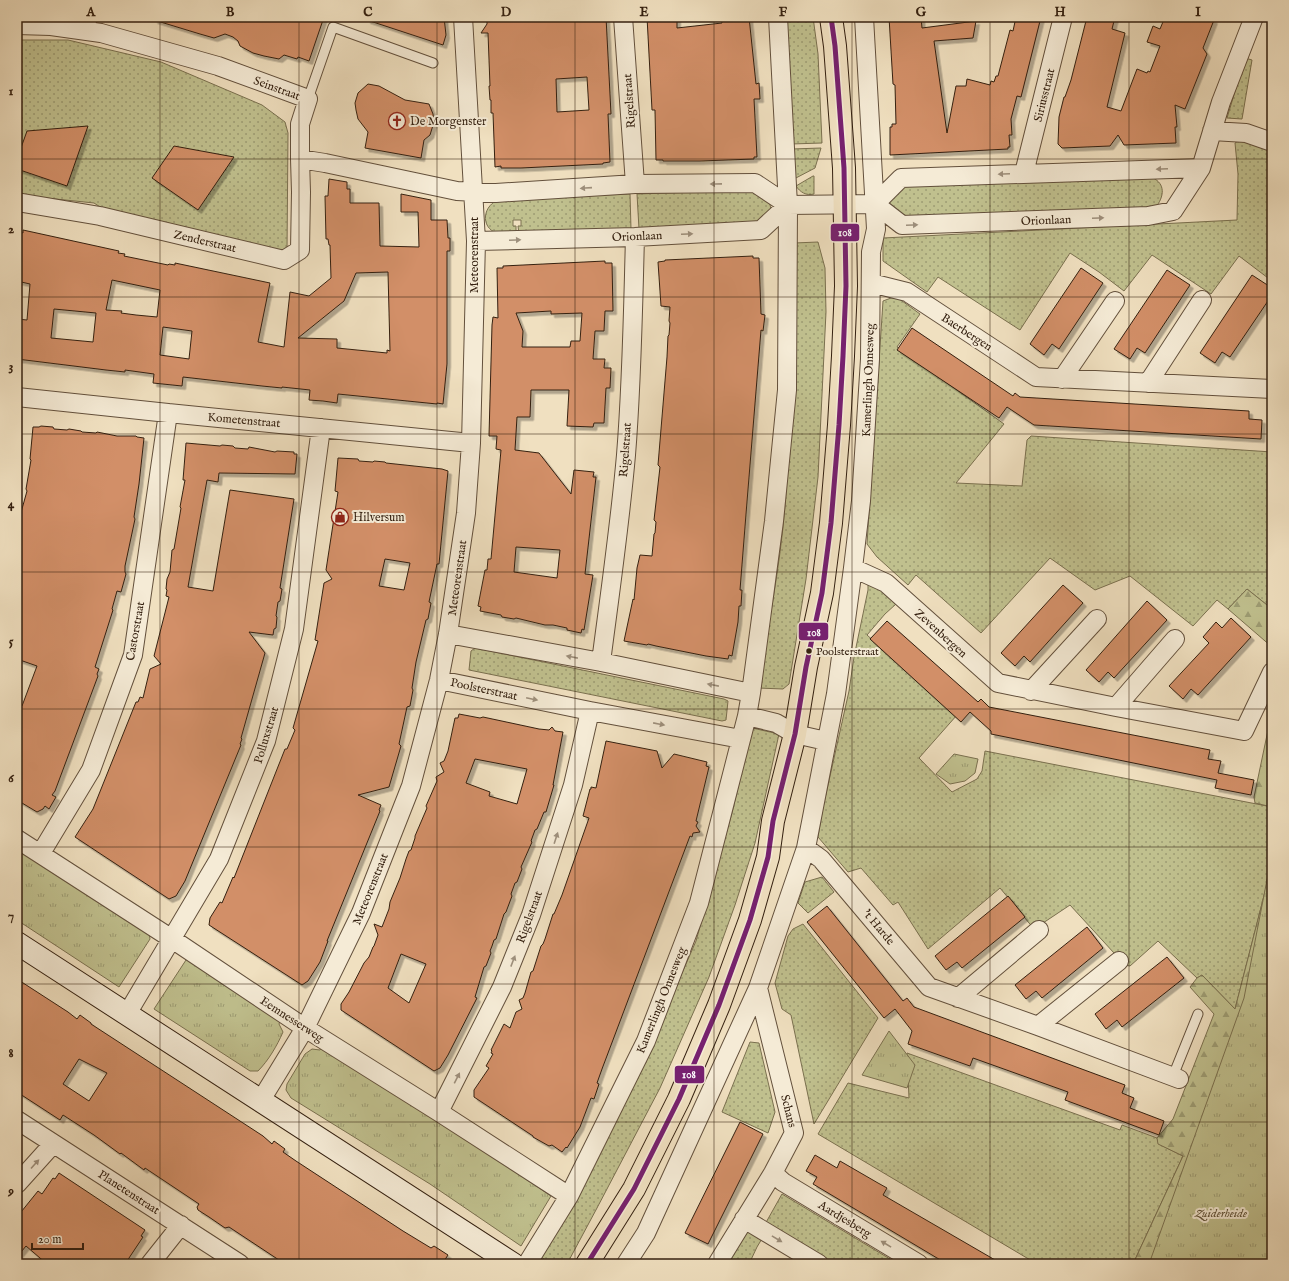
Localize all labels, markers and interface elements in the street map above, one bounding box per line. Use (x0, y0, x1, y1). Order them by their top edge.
text: A (86, 4, 97, 21)
text: B (226, 4, 235, 21)
text: C (363, 4, 373, 21)
text: D (501, 4, 512, 21)
text: E (639, 4, 649, 21)
text: F (779, 4, 788, 21)
text: G (916, 4, 927, 21)
text: H (1054, 4, 1066, 21)
text: I (1195, 4, 1201, 21)
street label: Siriusstraat (1031, 67, 1058, 123)
street label: Seinstraat (251, 73, 302, 104)
street label: Rigelstraat (620, 73, 639, 129)
text: 1 (9, 83, 14, 100)
church icon: De Morgenster (387, 111, 407, 131)
place label: De Morgenster (410, 114, 487, 129)
one-way arrow (1155, 166, 1168, 172)
one-way arrow (997, 171, 1010, 177)
one-way arrow (710, 180, 722, 187)
one-way arrow (580, 184, 592, 191)
street label: Orionlaan (1021, 212, 1072, 229)
one-way arrow (1092, 215, 1105, 221)
street label: Meteorenstraat (467, 217, 482, 293)
text: 2 (8, 221, 14, 238)
one-way arrow (906, 222, 919, 228)
line badge: 108 (830, 223, 860, 242)
text: 108 (838, 226, 852, 240)
street label: Zenderstraat (172, 227, 238, 256)
street label: Orionlaan (612, 228, 663, 245)
one-way arrow (681, 231, 694, 237)
one-way arrow (509, 237, 522, 243)
street label: Baerbergen (938, 310, 996, 355)
street label: Kamerlingh Onnesweg (859, 322, 878, 437)
text: 3 (9, 358, 14, 375)
street label: Kometenstraat (207, 410, 281, 431)
street label: Rigelstraat (616, 422, 635, 478)
text: 4 (8, 496, 15, 513)
shop icon: Hilversum (330, 507, 350, 527)
place label: Hilversum (353, 510, 405, 525)
street label: Meteorenstraat (445, 539, 470, 617)
street label: Castorstraat (123, 600, 148, 662)
street label: Zevenbergen (911, 606, 971, 661)
line badge: 108 (798, 622, 829, 641)
text: 108 (807, 626, 821, 640)
text: 5 (9, 633, 14, 650)
place label: Poolsterstraat (816, 645, 879, 659)
marker: Poolsterstraat (804, 646, 814, 656)
one-way arrow (566, 653, 578, 659)
street label: Poolsterstraat (449, 675, 519, 704)
one-way arrow (707, 681, 719, 687)
one-way arrow (526, 696, 538, 702)
street label: Polluxstraat (251, 705, 282, 766)
one-way arrow (653, 721, 666, 727)
text: 6 (8, 770, 14, 787)
one-way arrow (553, 831, 559, 843)
street label: Meteorenstraat (349, 851, 392, 927)
street label: Rigelstraat (513, 889, 546, 945)
street label: 't Harde (859, 906, 898, 949)
text: 7 (8, 908, 14, 925)
street label: Kamerlingh Onnesweg (633, 944, 690, 1056)
one-way arrow (510, 954, 516, 966)
street label: Eemnesserweg (257, 993, 327, 1046)
text: 8 (8, 1045, 14, 1062)
line badge: 108 (674, 1065, 705, 1084)
text: 108 (682, 1068, 696, 1082)
one-way arrow (454, 1072, 460, 1083)
street label: Schans (777, 1093, 800, 1129)
one-way arrow (30, 1159, 40, 1169)
street label: Planetenstraat (95, 1167, 162, 1218)
text: 9 (7, 1183, 14, 1200)
street label: Aardjesberg (815, 1197, 875, 1241)
park label: Zuiderheide (1194, 1206, 1247, 1222)
scale bar (32, 1225, 83, 1251)
text: 20 m (38, 1232, 61, 1247)
one-way arrow (771, 1236, 783, 1243)
one-way arrow (881, 1240, 891, 1248)

